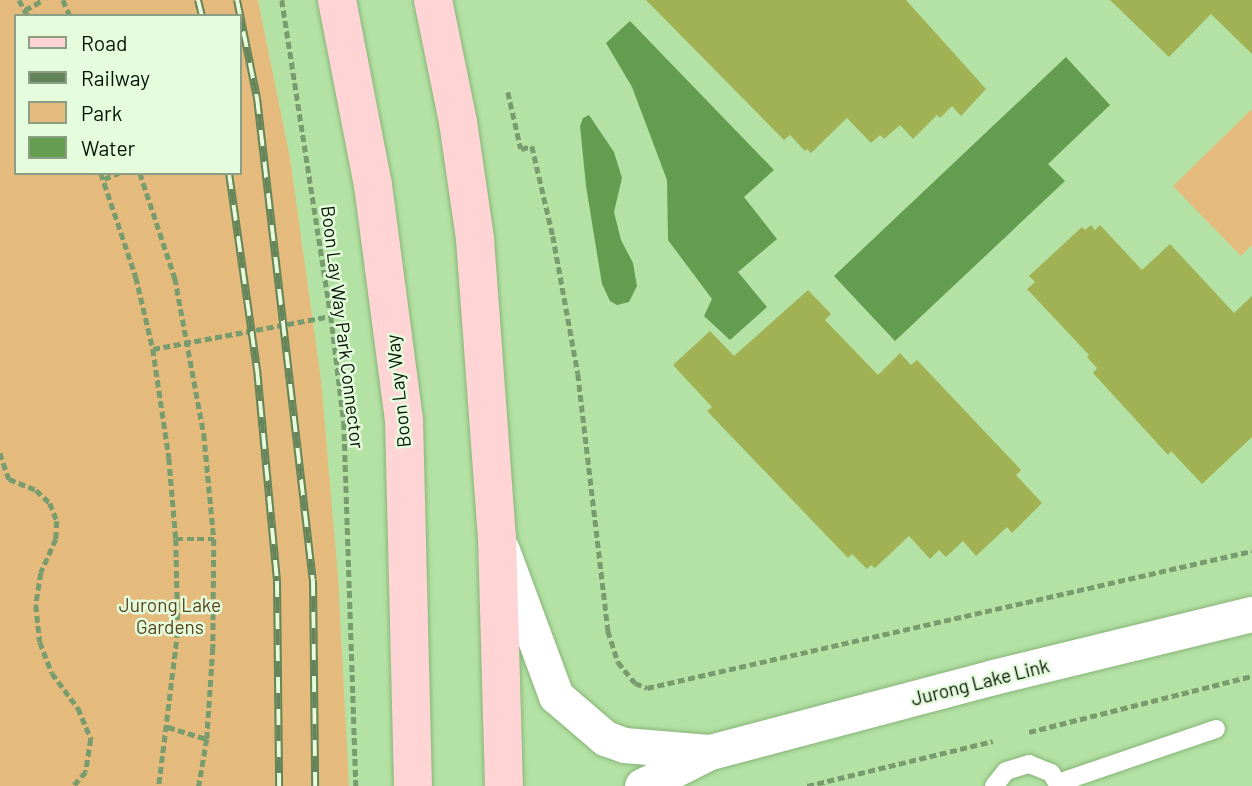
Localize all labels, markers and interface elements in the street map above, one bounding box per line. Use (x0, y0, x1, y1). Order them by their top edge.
legend (14, 14, 242, 175)
text: Road (81, 30, 127, 55)
text: Railway (81, 65, 150, 90)
text: Park (81, 100, 122, 125)
text: Water (81, 135, 135, 160)
street label: Boon Lay Way Park Connector (317, 204, 369, 450)
street label: Boon Lay Way (381, 333, 415, 449)
park label: Jurong Lake Gardens (119, 594, 221, 638)
street label: Jurong Lake Link (909, 654, 1051, 710)

